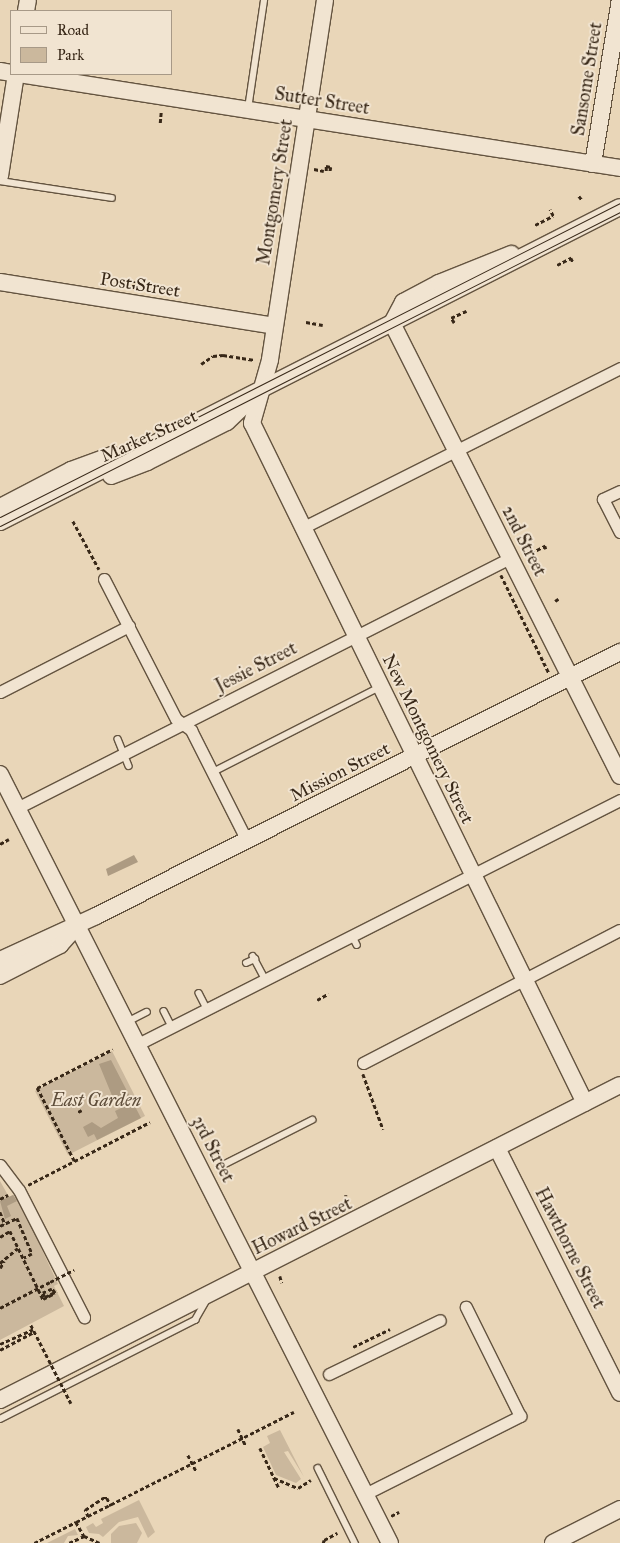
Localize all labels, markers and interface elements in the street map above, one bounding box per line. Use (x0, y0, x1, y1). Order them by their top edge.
legend (10, 10, 172, 75)
text: Road (57, 21, 89, 39)
street label: Sansome Street (567, 21, 607, 137)
text: Park (57, 46, 84, 64)
street label: Sutter Street (273, 83, 371, 119)
street label: Montgomery Street (253, 117, 297, 267)
street label: Post Street (99, 268, 181, 302)
street label: Market Street (97, 405, 201, 467)
street label: 2nd Street (497, 502, 551, 580)
street label: Jessie Street (212, 637, 300, 697)
street label: New Montgomery Street (378, 651, 478, 827)
street label: Mission Street (287, 738, 393, 806)
park label: East Garden (51, 1089, 141, 1111)
street label: 3rd Street (187, 1112, 239, 1186)
street label: Hawthorne Street (530, 1184, 610, 1312)
street label: Howard Street (249, 1193, 355, 1259)

